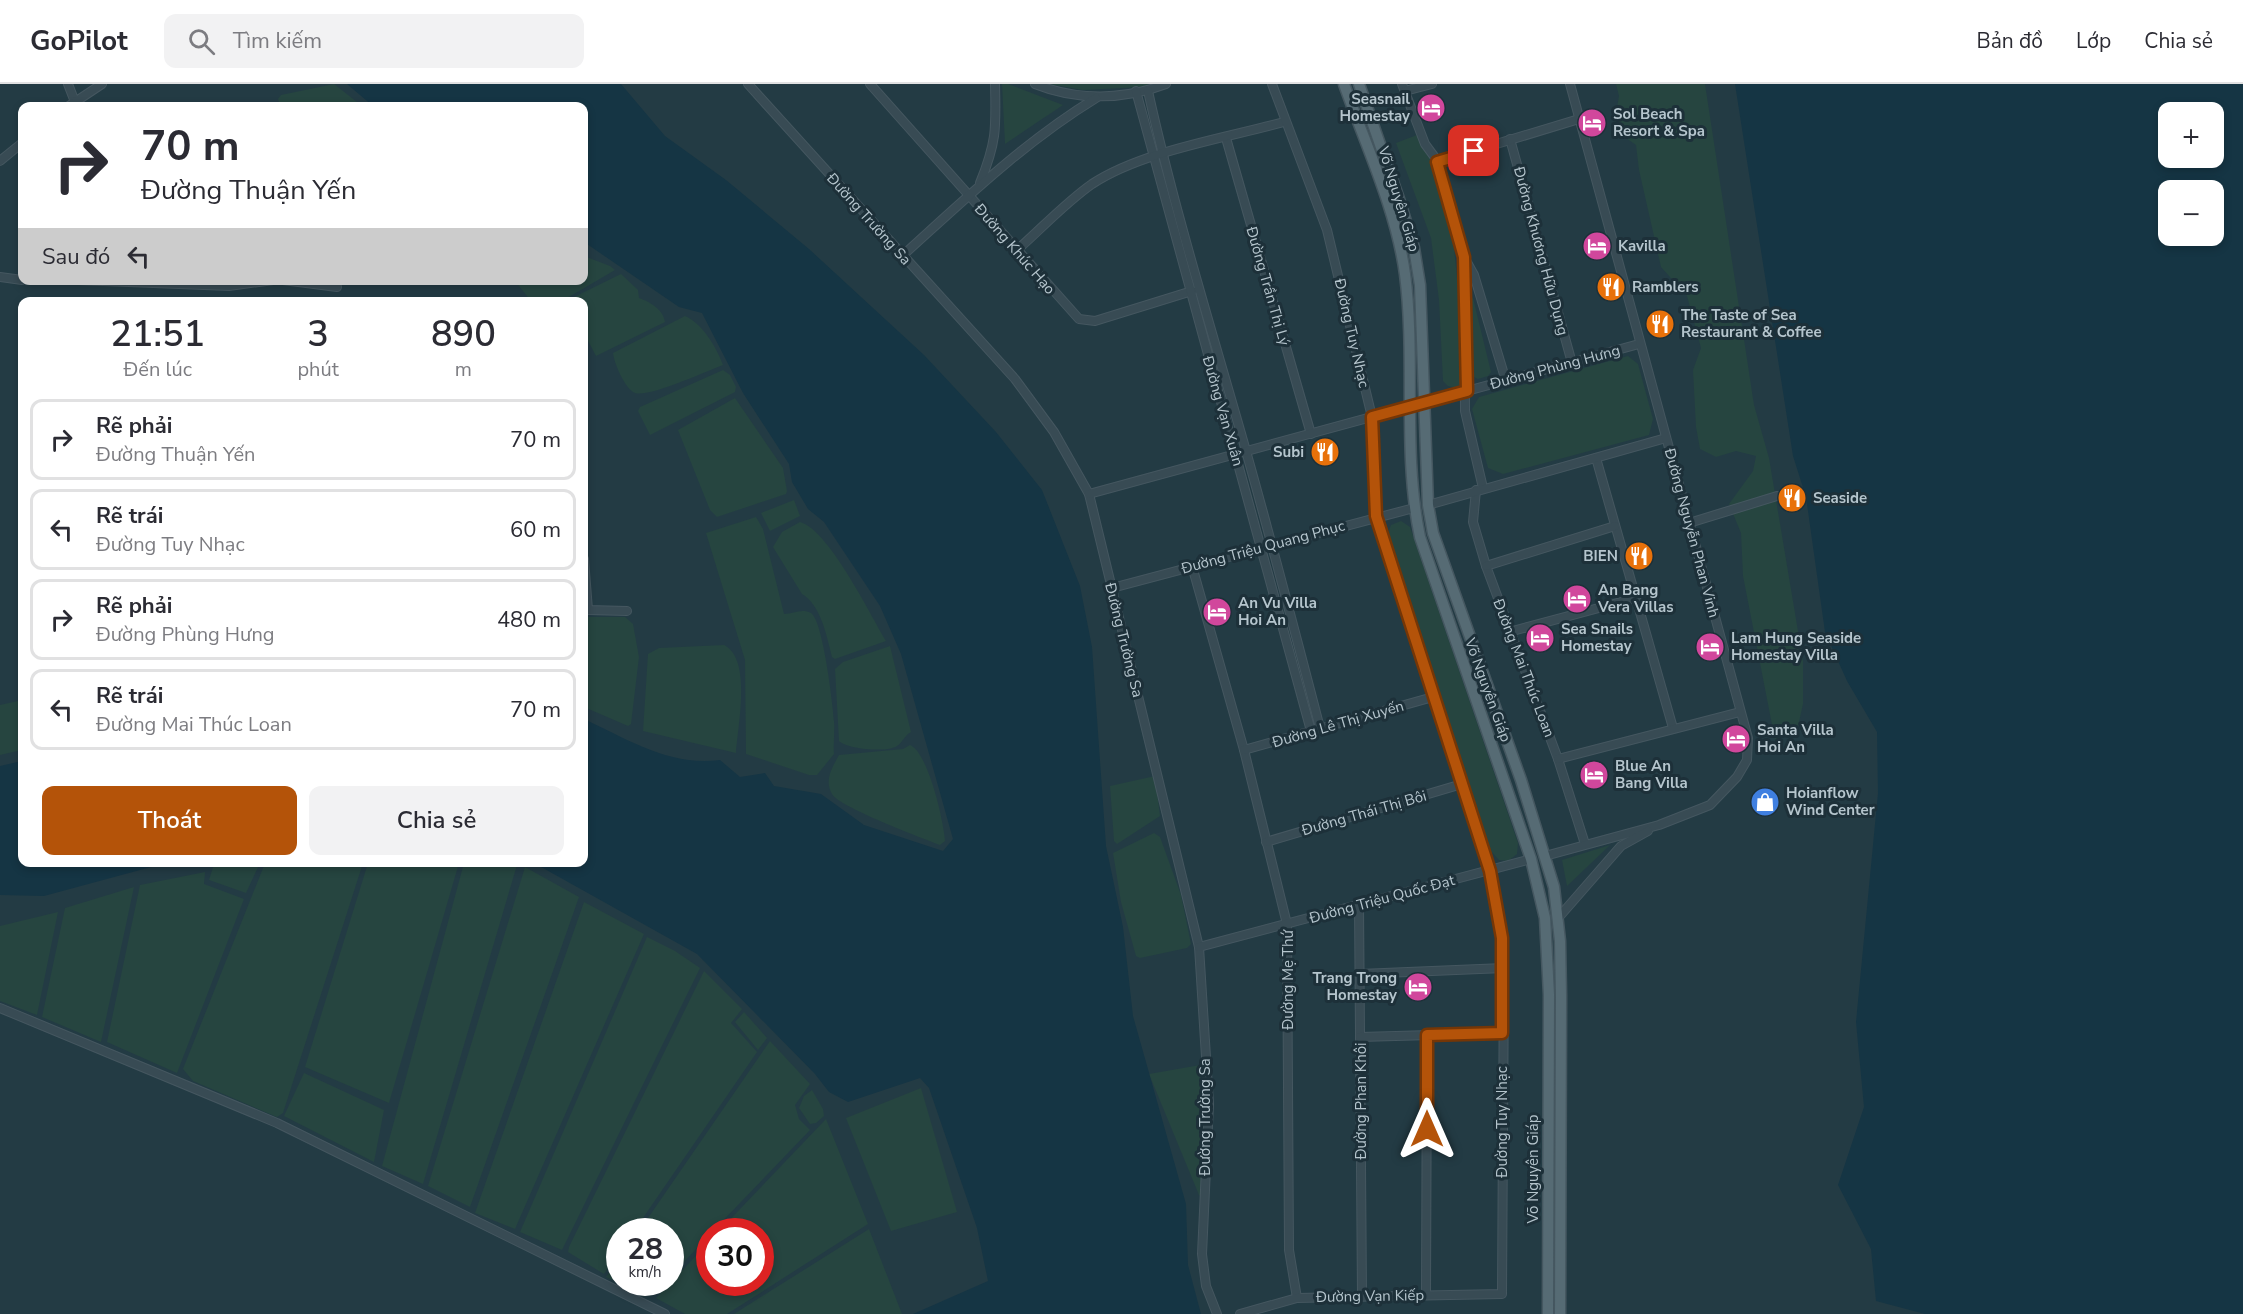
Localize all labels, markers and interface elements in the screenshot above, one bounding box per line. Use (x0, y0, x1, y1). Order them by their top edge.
search box (164, 14, 584, 68)
text: GoPilot (30, 22, 128, 60)
icon: search (185, 25, 218, 58)
text: Tìm kiếm (233, 26, 322, 56)
text: Bản đồ (1976, 27, 2043, 55)
text: Lớp (2076, 27, 2111, 55)
text: Chia sẻ (2144, 27, 2213, 55)
place label: Seasnail Homestay (1339, 89, 1410, 126)
hotel icon: Seasnail Homestay (1415, 92, 1447, 124)
map controls (2158, 102, 2224, 246)
button: + (2158, 102, 2224, 168)
place label: Sol Beach Resort & Spa (1613, 104, 1705, 141)
hotel icon: Sol Beach Resort & Spa (1576, 107, 1608, 139)
text: 70 m (141, 118, 240, 175)
pin (1448, 125, 1499, 176)
icon: right (42, 126, 120, 204)
icon: arrive (1457, 134, 1490, 167)
street label: Võ Nguyên Giáp (1373, 143, 1425, 254)
street label: Đường Khương Hữu Dụng (1509, 163, 1573, 338)
street label: Đường Trường Sa (822, 168, 916, 269)
text: Đường Thuận Yến (141, 172, 356, 209)
button: − (2158, 180, 2224, 246)
street label: Đường Khúc Hạo (969, 199, 1060, 299)
street label: Đường Trần Thị Lý (1241, 223, 1295, 348)
hotel icon: Kavilla (1581, 230, 1613, 262)
place label: Kavilla (1618, 236, 1666, 256)
icon: left (122, 240, 155, 273)
text: Sau đó (42, 242, 110, 272)
restaurant icon: Ramblers (1595, 271, 1627, 303)
street label: Đường Tuy Nhạc (1329, 275, 1374, 390)
place label: Ramblers (1632, 277, 1699, 297)
place label: The Taste of Sea Restaurant & Coffee (1681, 305, 1822, 342)
restaurant icon: The Taste of Sea Restaurant & Coffee (1644, 308, 1676, 340)
text: 21:51 (110, 310, 205, 359)
text: 3 (307, 310, 329, 359)
text: 890 (431, 310, 496, 359)
street label: Đường Phùng Hưng (1487, 340, 1622, 394)
street label: Đường Vạn Xuân (1197, 353, 1248, 468)
text: Đến lúc (124, 356, 192, 383)
text: phút (297, 356, 339, 383)
text: m (455, 356, 472, 383)
text: Rẽ phải (96, 411, 172, 441)
icon: right (45, 423, 78, 456)
text: 70 m (510, 425, 561, 455)
restaurant icon: Subi (1309, 436, 1341, 468)
text: Đường Thuận Yến (96, 441, 255, 468)
place label: Subi (1273, 442, 1304, 462)
street label: Đường Nguyễn Phan Vinh (1659, 445, 1724, 620)
restaurant icon: Seaside (1776, 482, 1808, 514)
place label: Seaside (1813, 488, 1867, 508)
text: Rẽ trái (96, 501, 163, 531)
icon: left (45, 513, 78, 546)
text: 60 m (510, 515, 561, 545)
street label: Đường Triệu Quang Phục (1178, 516, 1347, 579)
text: Đường Tuy Nhạc (96, 531, 245, 558)
restaurant icon: BIEN (1623, 540, 1655, 572)
place label: BIEN (1583, 546, 1618, 566)
street label: Đường Trường Sa (1100, 580, 1148, 699)
place label: An Bang Vera Villas (1597, 580, 1674, 617)
hotel icon: An Bang Vera Villas (1561, 583, 1593, 615)
text: Rẽ phải (96, 591, 172, 621)
place label: An Vu Villa Hoi An (1238, 593, 1317, 630)
street label: Đường Mai Thúc Loan (1488, 595, 1560, 740)
hotel icon: An Vu Villa Hoi An (1201, 596, 1233, 628)
icon: right (45, 603, 78, 636)
text: 480 m (497, 605, 561, 635)
place label: Sea Snails Homestay (1561, 619, 1633, 656)
text: Đường Phùng Hưng (96, 621, 274, 648)
hotel icon: Sea Snails Homestay (1524, 622, 1556, 654)
place label: Lam Hung Seaside Homestay Villa (1731, 628, 1861, 665)
hotel icon: Lam Hung Seaside Homestay Villa (1694, 631, 1726, 663)
street label: Võ Nguyên Giáp (1460, 634, 1516, 745)
text: Rẽ trái (96, 681, 163, 711)
icon: left (45, 693, 78, 726)
text: 70 m (510, 695, 561, 725)
street label: Đường Lê Thị Xuyến (1269, 696, 1406, 753)
text: Đường Mai Thúc Loan (96, 711, 292, 738)
place label: Santa Villa Hoi An (1757, 720, 1834, 757)
hotel icon: Santa Villa Hoi An (1720, 723, 1752, 755)
place label: Blue An Bang Villa (1615, 756, 1688, 793)
hotel icon: Blue An Bang Villa (1578, 759, 1610, 791)
place label: Hoianflow Wind Center (1786, 783, 1875, 820)
button: Thoát (42, 786, 297, 855)
button: Chia sẻ (309, 786, 564, 855)
street label: Đường Thái Thị Bôi (1298, 786, 1429, 841)
shop icon: Hoianflow Wind Center (1749, 786, 1781, 818)
street label: Đường Triệu Quốc Đạt (1306, 870, 1457, 928)
street label: Đường Mẹ Thứ (1278, 929, 1298, 1031)
place label: Trang Trong Homestay (1313, 968, 1397, 1005)
hotel icon: Trang Trong Homestay (1402, 971, 1434, 1003)
street label: Đường Phan Khôi (1351, 1042, 1371, 1161)
street label: Đường Trường Sa (1195, 1058, 1215, 1177)
street label: Đường Tuy Nhạc (1492, 1066, 1512, 1179)
position arrow (1395, 1097, 1459, 1161)
street label: Võ Nguyên Giáp (1523, 1114, 1543, 1224)
speed limit sign: 30 (696, 1218, 774, 1296)
text: 28 (627, 1229, 663, 1270)
text: km/h (628, 1262, 662, 1282)
street label: Đường Vạn Kiếp (1315, 1285, 1425, 1307)

